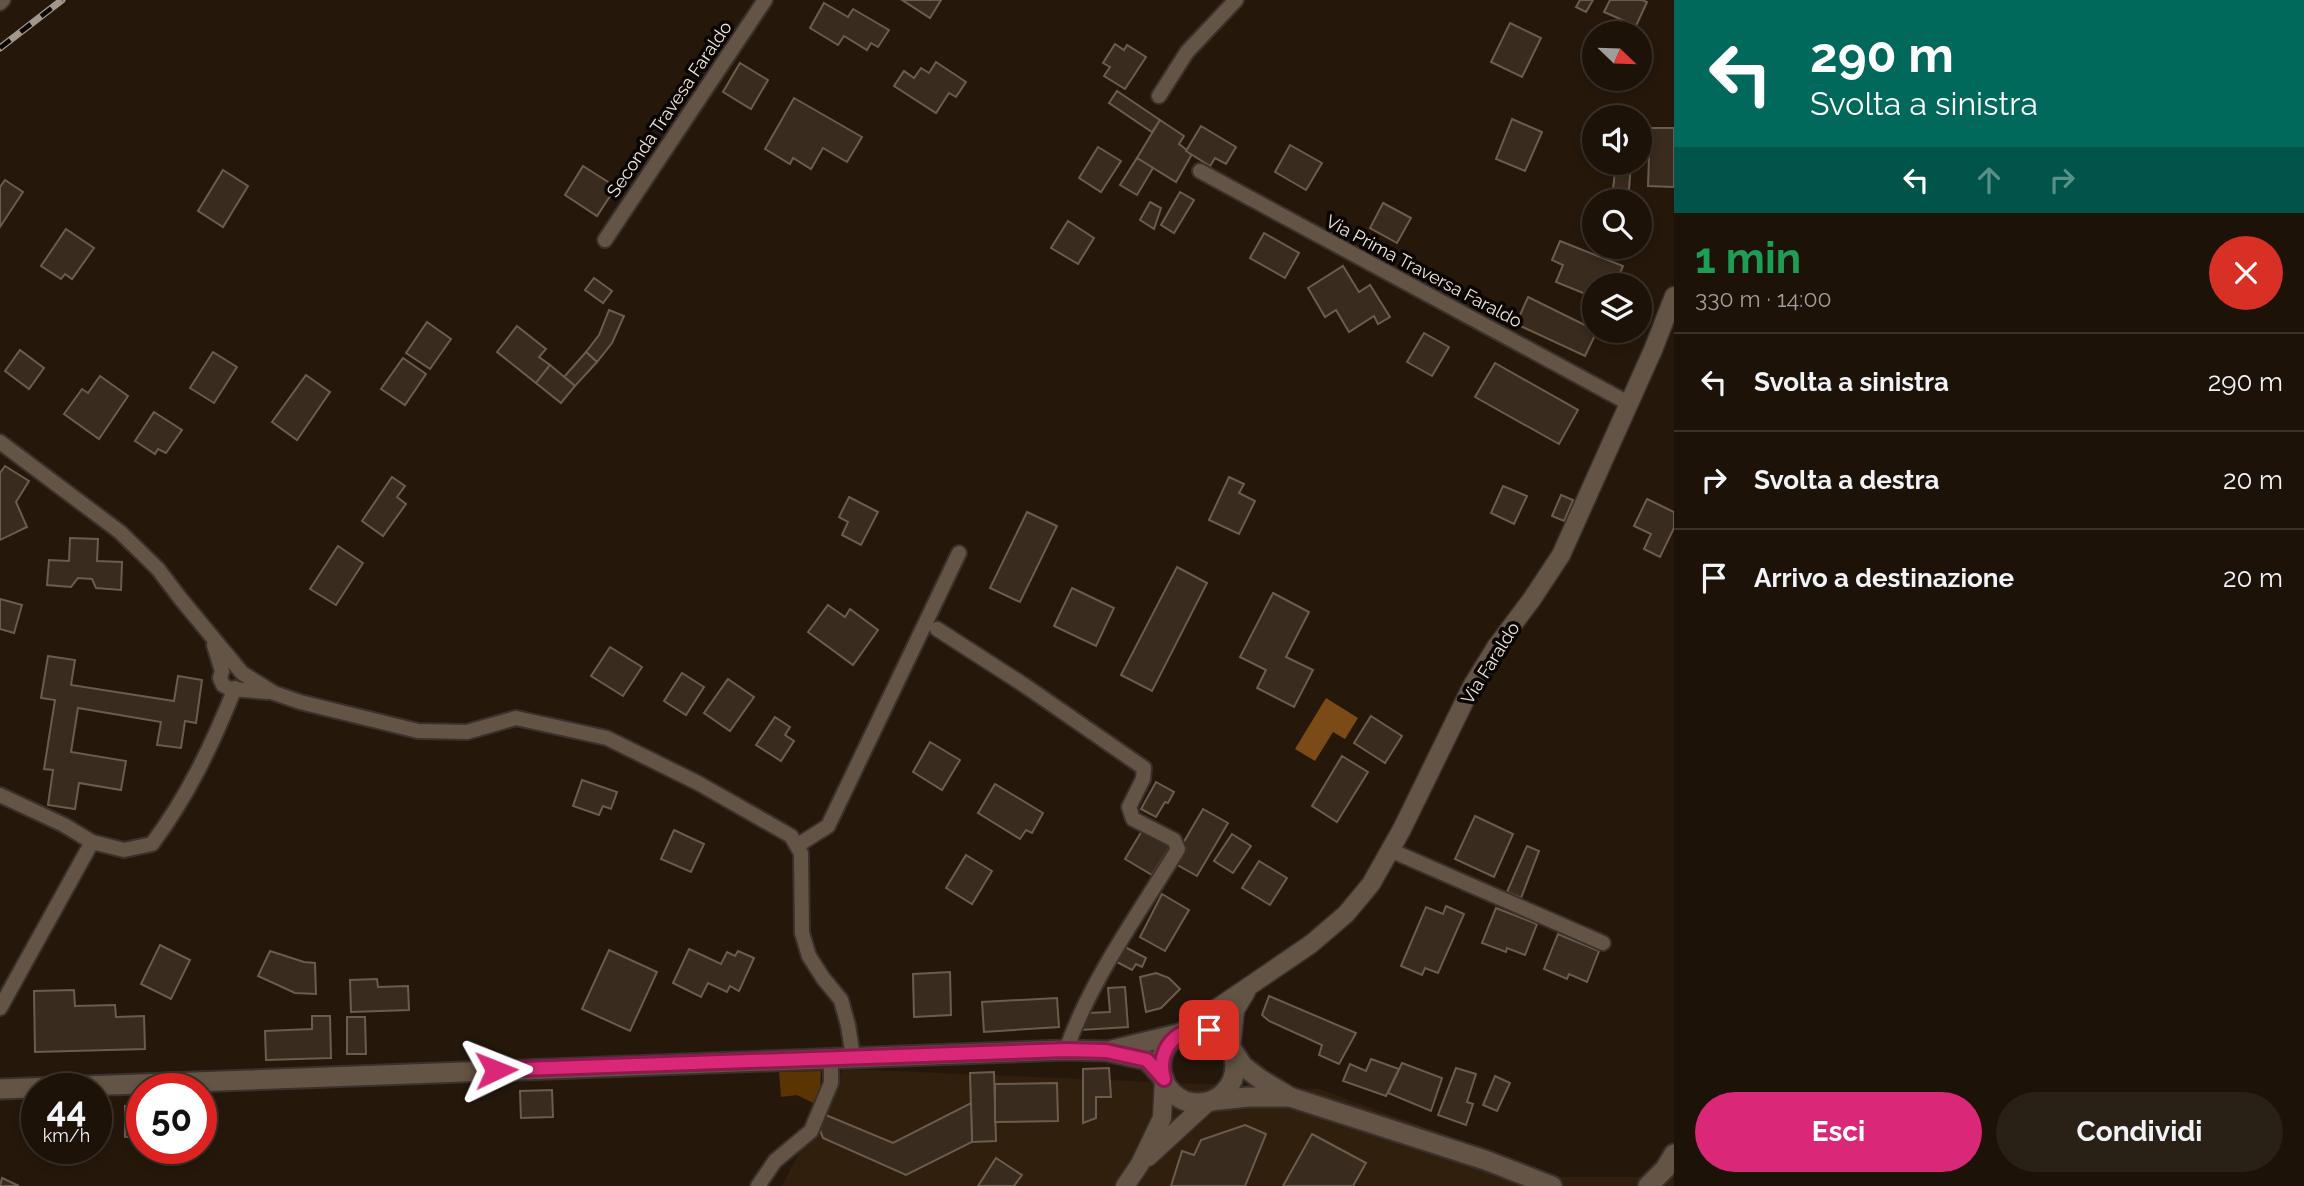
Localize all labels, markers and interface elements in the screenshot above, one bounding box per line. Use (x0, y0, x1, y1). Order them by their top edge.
street label: Seconda Travesa Faraldo (602, 17, 736, 201)
north arrow (1582, 21, 1652, 91)
map controls (1582, 21, 1652, 343)
text: 290 m (1810, 26, 1954, 83)
icon: left (1695, 28, 1786, 119)
text: Svolta a sinistra (1810, 85, 2038, 122)
button: sound (1582, 105, 1652, 175)
icon: left (1897, 161, 1935, 199)
icon: ahead (1970, 161, 2008, 199)
icon: right (2043, 161, 2081, 199)
button: search (1582, 189, 1652, 259)
street label: Via Prima Traversa Faraldo (1322, 210, 1526, 332)
text: 1 min (1695, 234, 1801, 283)
button: close (2209, 236, 2283, 310)
button: layers (1582, 273, 1652, 343)
text: 330 m · 14:00 (1695, 285, 1832, 312)
icon: left (1695, 363, 1733, 401)
text: Svolta a sinistra (1754, 367, 1949, 397)
text: 290 m (2208, 367, 2283, 397)
icon: right (1695, 461, 1733, 499)
text: Svolta a destra (1754, 465, 1940, 495)
text: 20 m (2223, 465, 2283, 495)
icon: arrive (1695, 559, 1733, 597)
text: Arrivo a destinazione (1754, 563, 2014, 593)
text: 20 m (2223, 563, 2283, 593)
street label: Via Faraldo (1457, 618, 1524, 708)
pin (1179, 1000, 1239, 1060)
icon: arrive (1190, 1011, 1228, 1049)
position arrow (459, 1033, 533, 1107)
speed limit sign: 50 (126, 1073, 217, 1164)
text: 44 (47, 1089, 86, 1130)
button: Esci (1695, 1092, 1982, 1172)
button: Condividi (1996, 1092, 2283, 1172)
text: km/h (43, 1125, 90, 1146)

